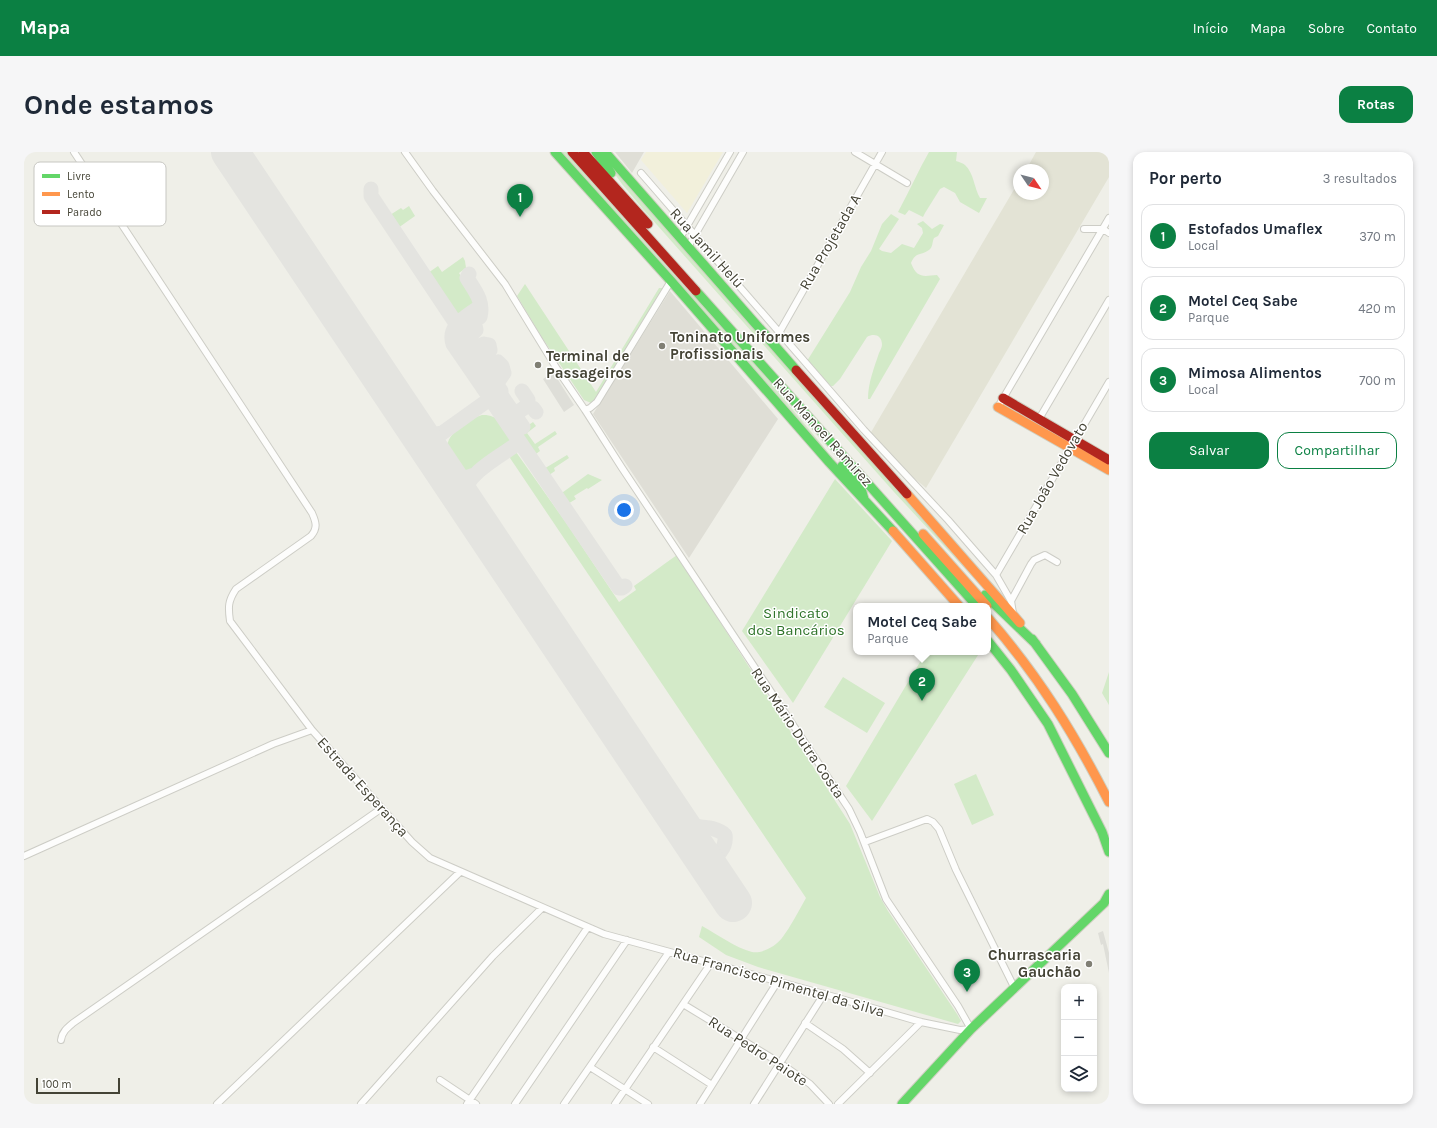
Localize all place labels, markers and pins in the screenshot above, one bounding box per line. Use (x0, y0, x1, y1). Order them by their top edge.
pin: 1 (507, 184, 533, 217)
place label: Toninato Uniformes Profissionais (670, 328, 810, 363)
marker: Toninato Uniformes Profissionais (657, 341, 667, 351)
place label: Terminal de Passageiros (546, 347, 632, 382)
marker: Terminal de Passageiros (533, 360, 543, 370)
pin: 2 (909, 668, 935, 701)
place label: Churrascaria Gauchão (988, 946, 1081, 981)
pin: 3 (954, 959, 980, 992)
marker: Churrascaria Gauchão (1084, 959, 1094, 969)

